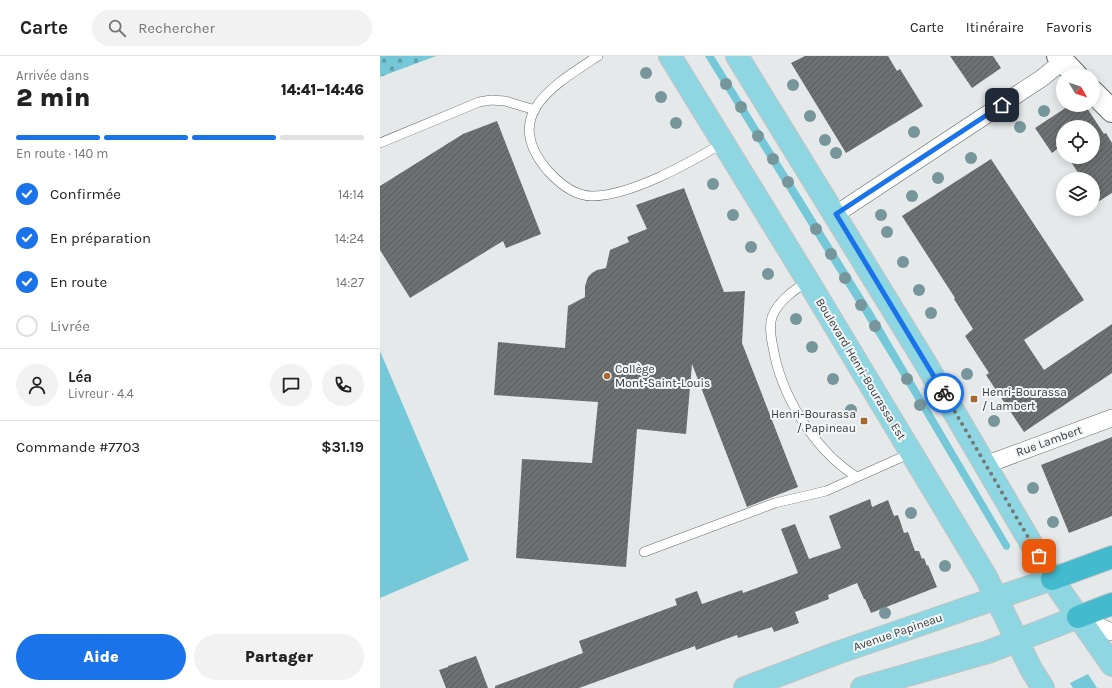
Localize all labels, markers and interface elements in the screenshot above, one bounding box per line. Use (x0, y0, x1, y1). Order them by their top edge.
search box (92, 10, 372, 46)
text: Carte (20, 17, 68, 39)
icon: search (106, 17, 128, 39)
text: Rechercher (138, 19, 215, 37)
text: Carte (910, 19, 944, 36)
text: Itinéraire (966, 19, 1024, 36)
text: Favoris (1046, 19, 1092, 36)
text: Arrivée dans (16, 68, 89, 83)
north arrow (1056, 68, 1100, 112)
map controls (1056, 68, 1100, 216)
text: 14:41–14:46 (281, 81, 364, 99)
text: 2 min (16, 82, 91, 113)
pin (985, 88, 1019, 122)
icon: home (991, 94, 1013, 116)
button: locate (1056, 120, 1100, 164)
text: En route · 140 m (16, 146, 109, 161)
button: layers (1056, 172, 1100, 216)
icon: check (16, 183, 38, 205)
text: Confirmée (50, 185, 121, 203)
text: 14:14 (338, 187, 364, 202)
icon: check (16, 227, 38, 249)
text: En préparation (50, 229, 151, 247)
text: 14:24 (335, 231, 364, 246)
icon: check (16, 271, 38, 293)
text: En route (50, 273, 107, 291)
text: 14:27 (336, 275, 364, 290)
street label: Boulevard Henri-Bourassa Est (813, 295, 909, 443)
text: Livrée (50, 317, 90, 335)
place label: Collège Mont-Saint-Louis (615, 362, 710, 390)
button: person (16, 364, 58, 406)
button: chat (270, 364, 312, 406)
button: phone (322, 364, 364, 406)
text: Léa (68, 368, 92, 386)
marker: Collège Mont-Saint-Louis (602, 371, 612, 381)
courier (924, 373, 964, 413)
icon: bike (933, 382, 955, 404)
place label: Henri-Bourassa / Lambert (982, 385, 1067, 413)
text: Livreur · 4.4 (68, 386, 134, 401)
marker: Henri-Bourassa / Lambert (969, 394, 979, 404)
place label: Henri-Bourassa / Papineau (771, 407, 856, 435)
marker: Henri-Bourassa / Papineau (859, 416, 869, 426)
street label: Rue Lambert (1014, 422, 1084, 459)
text: Commande #7703 (16, 438, 140, 456)
text: $31.19 (321, 438, 364, 456)
pin (1022, 539, 1056, 573)
icon: bag (1028, 545, 1050, 567)
street label: Avenue Papineau (852, 610, 944, 654)
button: Aide (16, 634, 186, 680)
button: Partager (194, 634, 364, 680)

